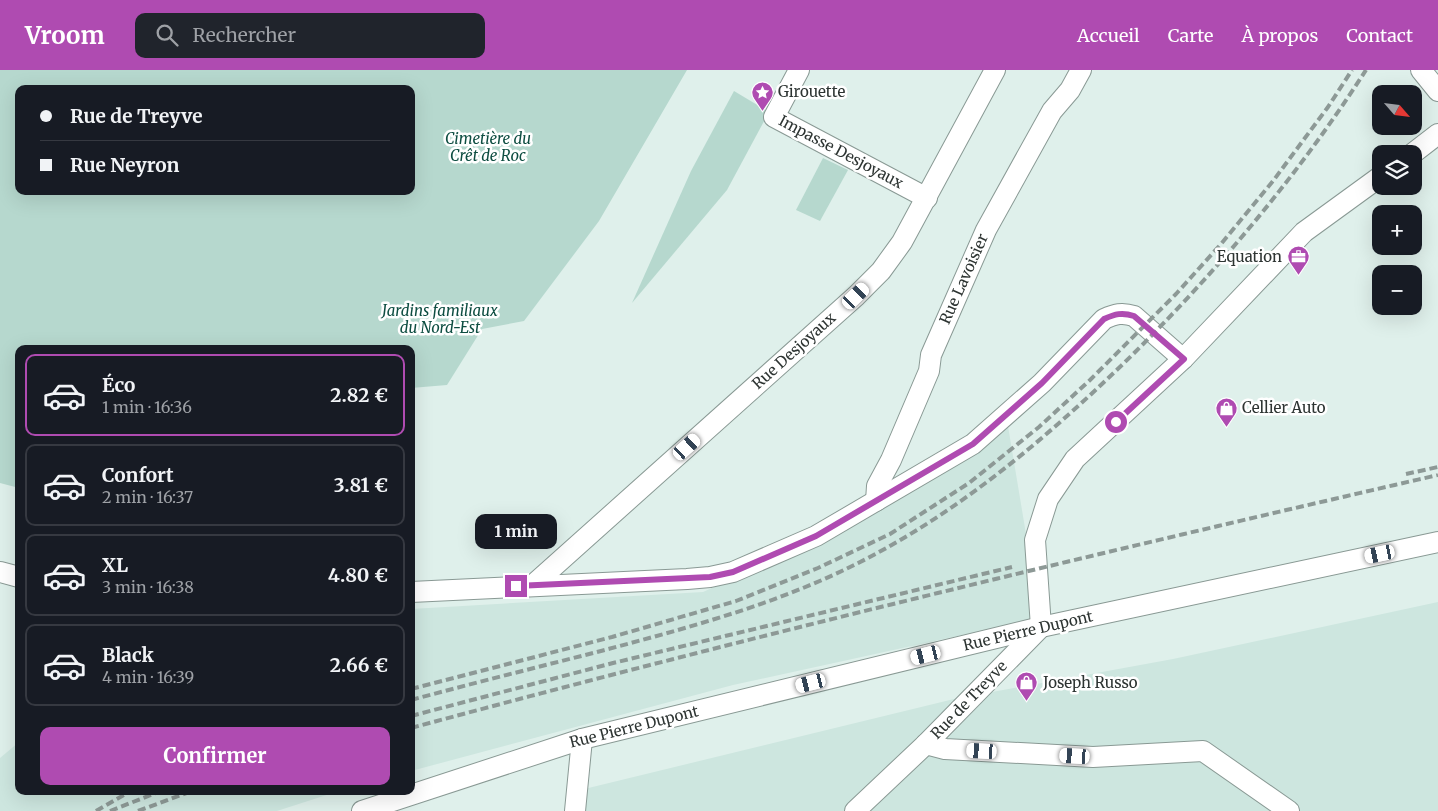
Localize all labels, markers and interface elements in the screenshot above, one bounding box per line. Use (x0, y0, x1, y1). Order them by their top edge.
search box (135, 13, 485, 58)
text: Vroom (25, 20, 105, 51)
icon: search (153, 21, 181, 49)
text: Rechercher (193, 23, 296, 47)
text: Accueil (1077, 24, 1140, 47)
text: Carte (1168, 24, 1213, 47)
text: À propos (1241, 24, 1318, 47)
text: Contact (1346, 24, 1413, 47)
place icon: Girouette (750, 80, 774, 111)
place label: Girouette (778, 82, 845, 101)
north arrow (1372, 85, 1422, 135)
map controls (1372, 85, 1422, 315)
text: Rue de Treyve (70, 104, 202, 128)
street label: Impasse Desjoyaux (776, 111, 907, 192)
park label: Cimetière du Crêt de Roc (445, 129, 531, 165)
button: layers (1372, 145, 1422, 195)
text: Rue Neyron (70, 153, 179, 177)
button: + (1372, 205, 1422, 255)
street label: Rue Lavoisier (935, 230, 992, 327)
office icon: Equation (1286, 245, 1310, 276)
place label: Equation (1217, 247, 1282, 266)
button: − (1372, 265, 1422, 315)
car (839, 280, 872, 312)
park label: Jardins familiaux du Nord-Est (380, 301, 498, 337)
street label: Rue Desjoyaux (748, 308, 839, 393)
icon: car (42, 373, 87, 418)
text: Éco (102, 373, 135, 397)
text: 2.82 € (330, 383, 388, 407)
shop icon: Cellier Auto (1214, 396, 1238, 427)
text: 1 min · 16:36 (102, 397, 192, 417)
place label: Cellier Auto (1242, 398, 1326, 417)
route start (1105, 411, 1127, 433)
car (670, 431, 703, 463)
icon: car (42, 463, 87, 508)
text: Confort (102, 463, 174, 487)
text: 3.81 € (334, 473, 388, 497)
text: 2 min · 16:37 (102, 487, 193, 507)
callout: 1 min (475, 514, 557, 548)
text: 1 min (494, 521, 538, 541)
car (1363, 544, 1396, 564)
icon: car (42, 553, 87, 598)
text: XL (102, 553, 128, 577)
text: 4.80 € (328, 563, 388, 587)
route end (505, 575, 527, 597)
text: 3 min · 16:38 (102, 577, 194, 597)
street label: Rue Pierre Dupont (961, 606, 1095, 655)
icon: car (42, 643, 87, 688)
text: Black (102, 643, 154, 667)
car (909, 644, 942, 666)
text: 2.66 € (330, 653, 388, 677)
street label: Rue de Treyve (927, 656, 1011, 743)
text: 4 min · 16:39 (102, 667, 194, 687)
shop icon: Joseph Russo (1015, 671, 1039, 702)
car (794, 672, 827, 694)
place label: Joseph Russo (1042, 673, 1138, 692)
street label: Rue Pierre Dupont (567, 701, 701, 752)
button: Confirmer (40, 727, 390, 785)
car (966, 743, 997, 759)
car (1059, 748, 1090, 764)

